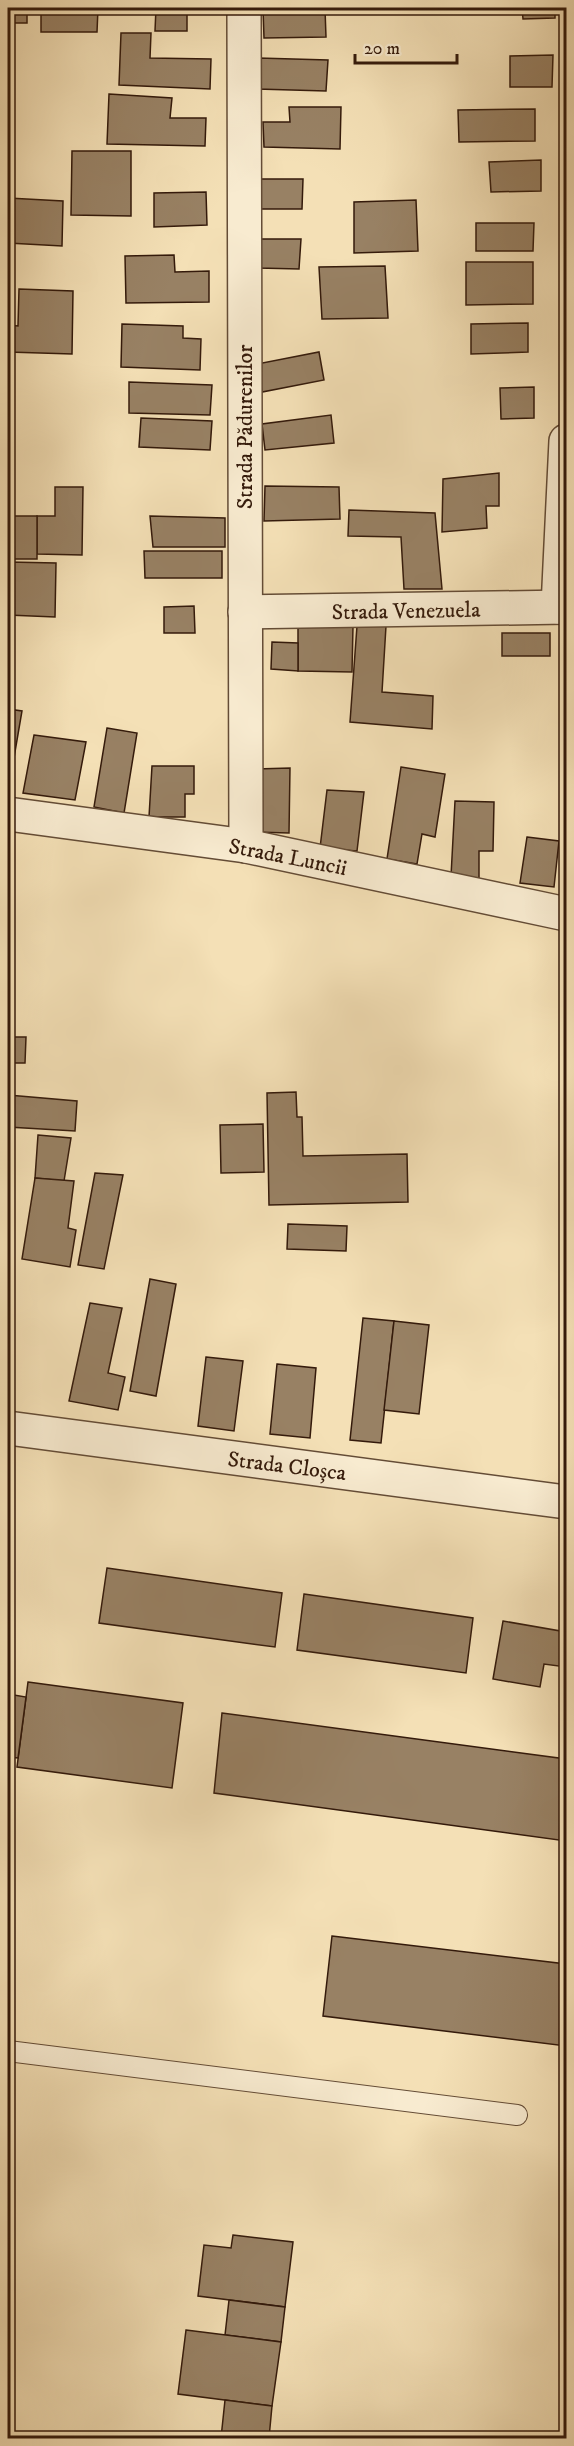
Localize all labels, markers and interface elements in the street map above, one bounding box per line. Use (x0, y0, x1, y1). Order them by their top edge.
scale bar (355, 27, 457, 65)
text: 20 m (364, 38, 400, 60)
street label: Strada Pădurenilor (232, 344, 259, 509)
street label: Strada Venezuela (331, 597, 481, 626)
street label: Strada Luncii (226, 833, 349, 882)
street label: Strada Cloșca (226, 1446, 348, 1487)

